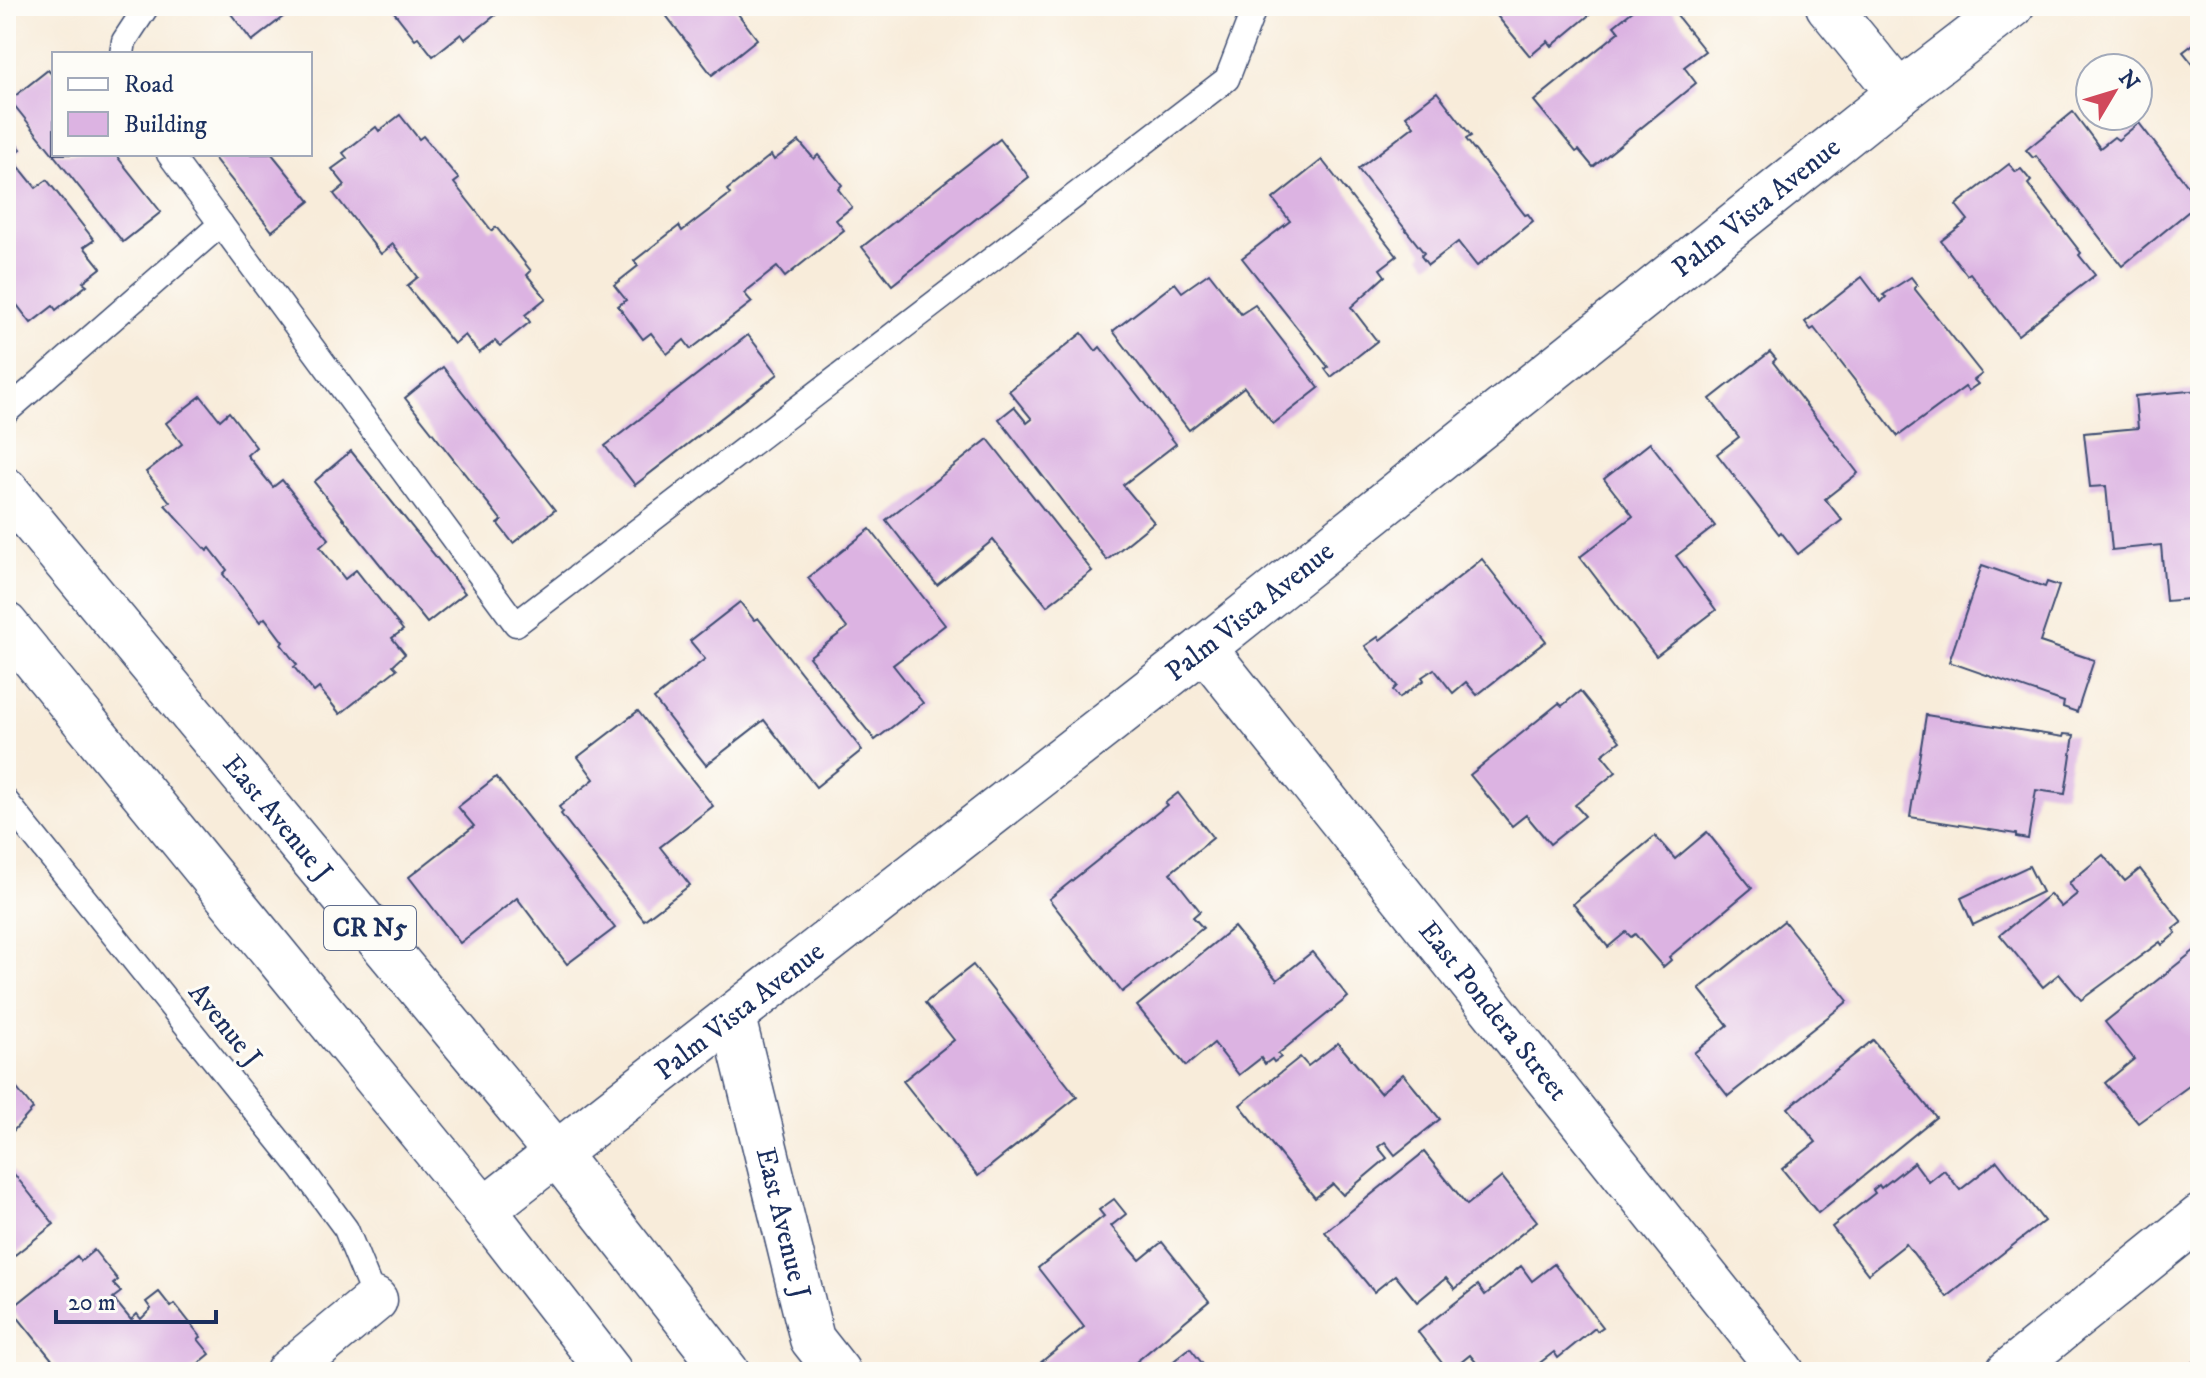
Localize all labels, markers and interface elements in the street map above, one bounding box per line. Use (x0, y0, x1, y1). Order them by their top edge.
legend (52, 52, 312, 156)
north arrow (2074, 52, 2154, 132)
text: N (2112, 65, 2145, 96)
text: Road (124, 70, 174, 100)
text: Building (124, 110, 207, 140)
street label: Palm Vista Avenue (1665, 129, 1847, 285)
street label: Palm Vista Avenue (1158, 534, 1341, 689)
street label: East Avenue J (215, 747, 341, 888)
road number: CR N5 (324, 906, 416, 950)
street label: East Pondera Street (1411, 914, 1576, 1108)
street label: Palm Vista Avenue (648, 934, 831, 1088)
street label: Avenue J (181, 976, 269, 1074)
street label: East Avenue J (748, 1144, 819, 1302)
scale bar (56, 1274, 216, 1324)
text: 20 m (68, 1288, 116, 1318)

